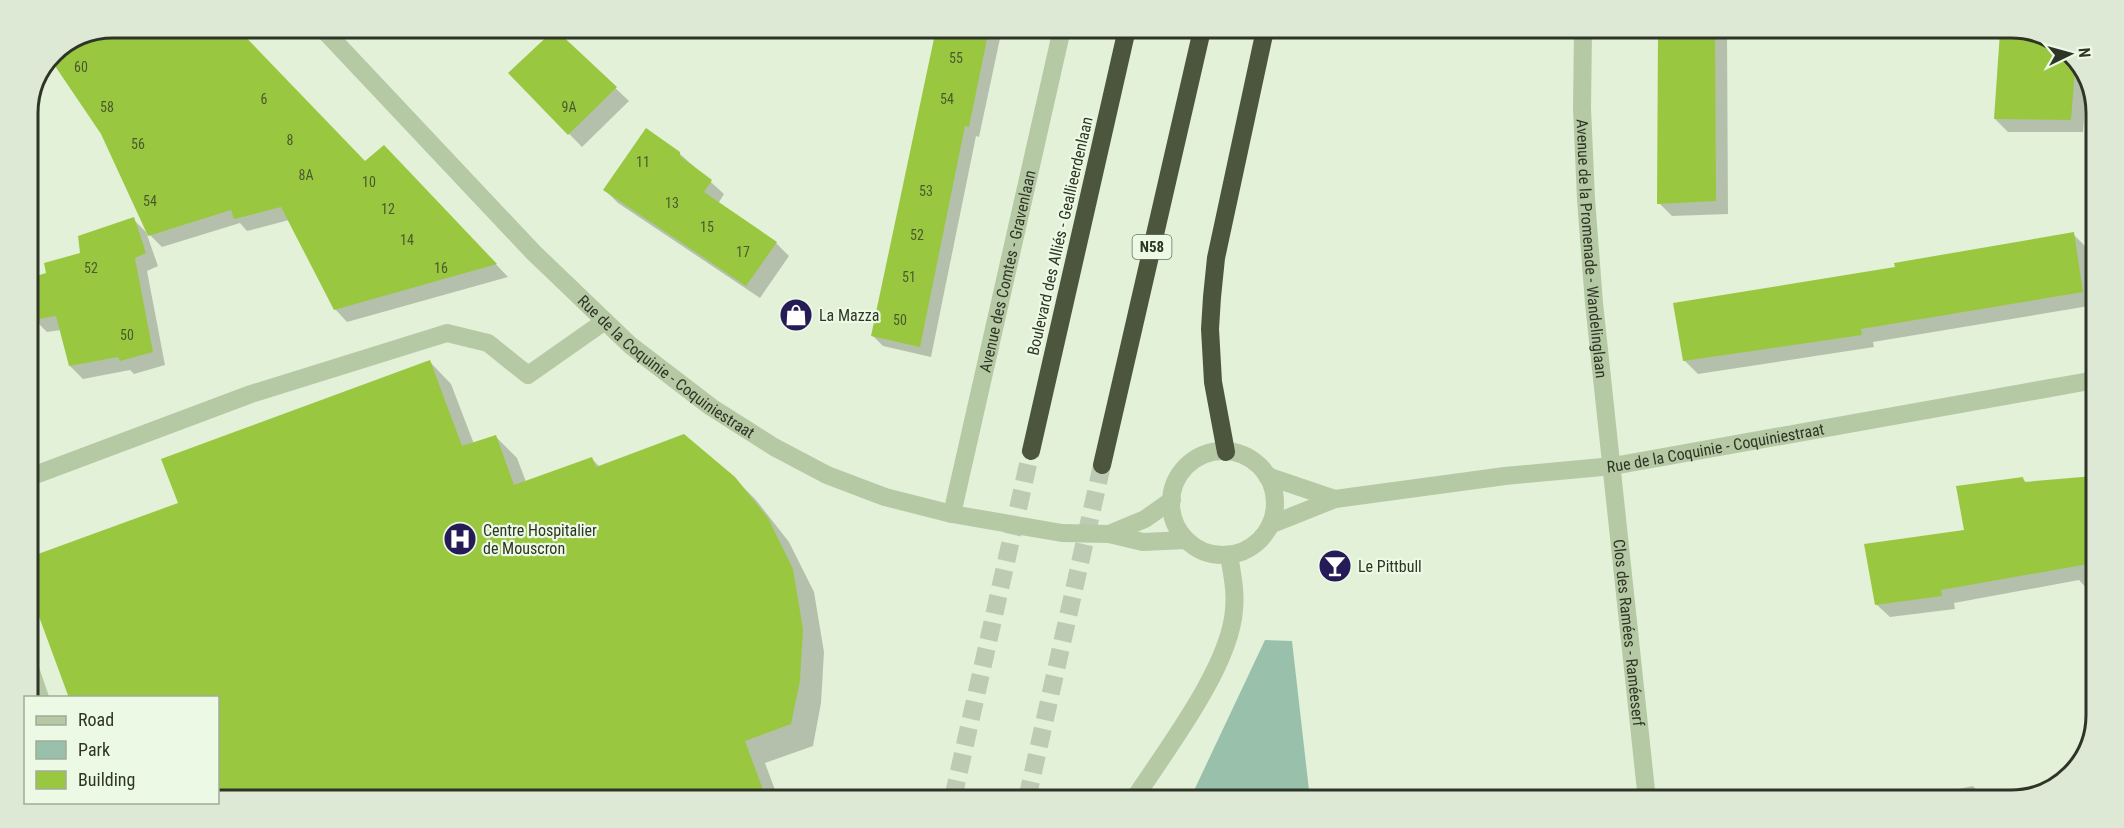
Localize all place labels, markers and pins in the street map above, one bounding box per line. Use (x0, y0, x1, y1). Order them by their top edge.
shop icon: La Mazza (778, 297, 814, 333)
place label: La Mazza (819, 306, 879, 325)
hospital icon: Centre Hospitalier de Mouscron (442, 521, 478, 557)
place label: Centre Hospitalier de Mouscron (483, 521, 597, 558)
bar icon: Le Pittbull (1317, 548, 1353, 584)
place label: Le Pittbull (1358, 557, 1422, 576)

